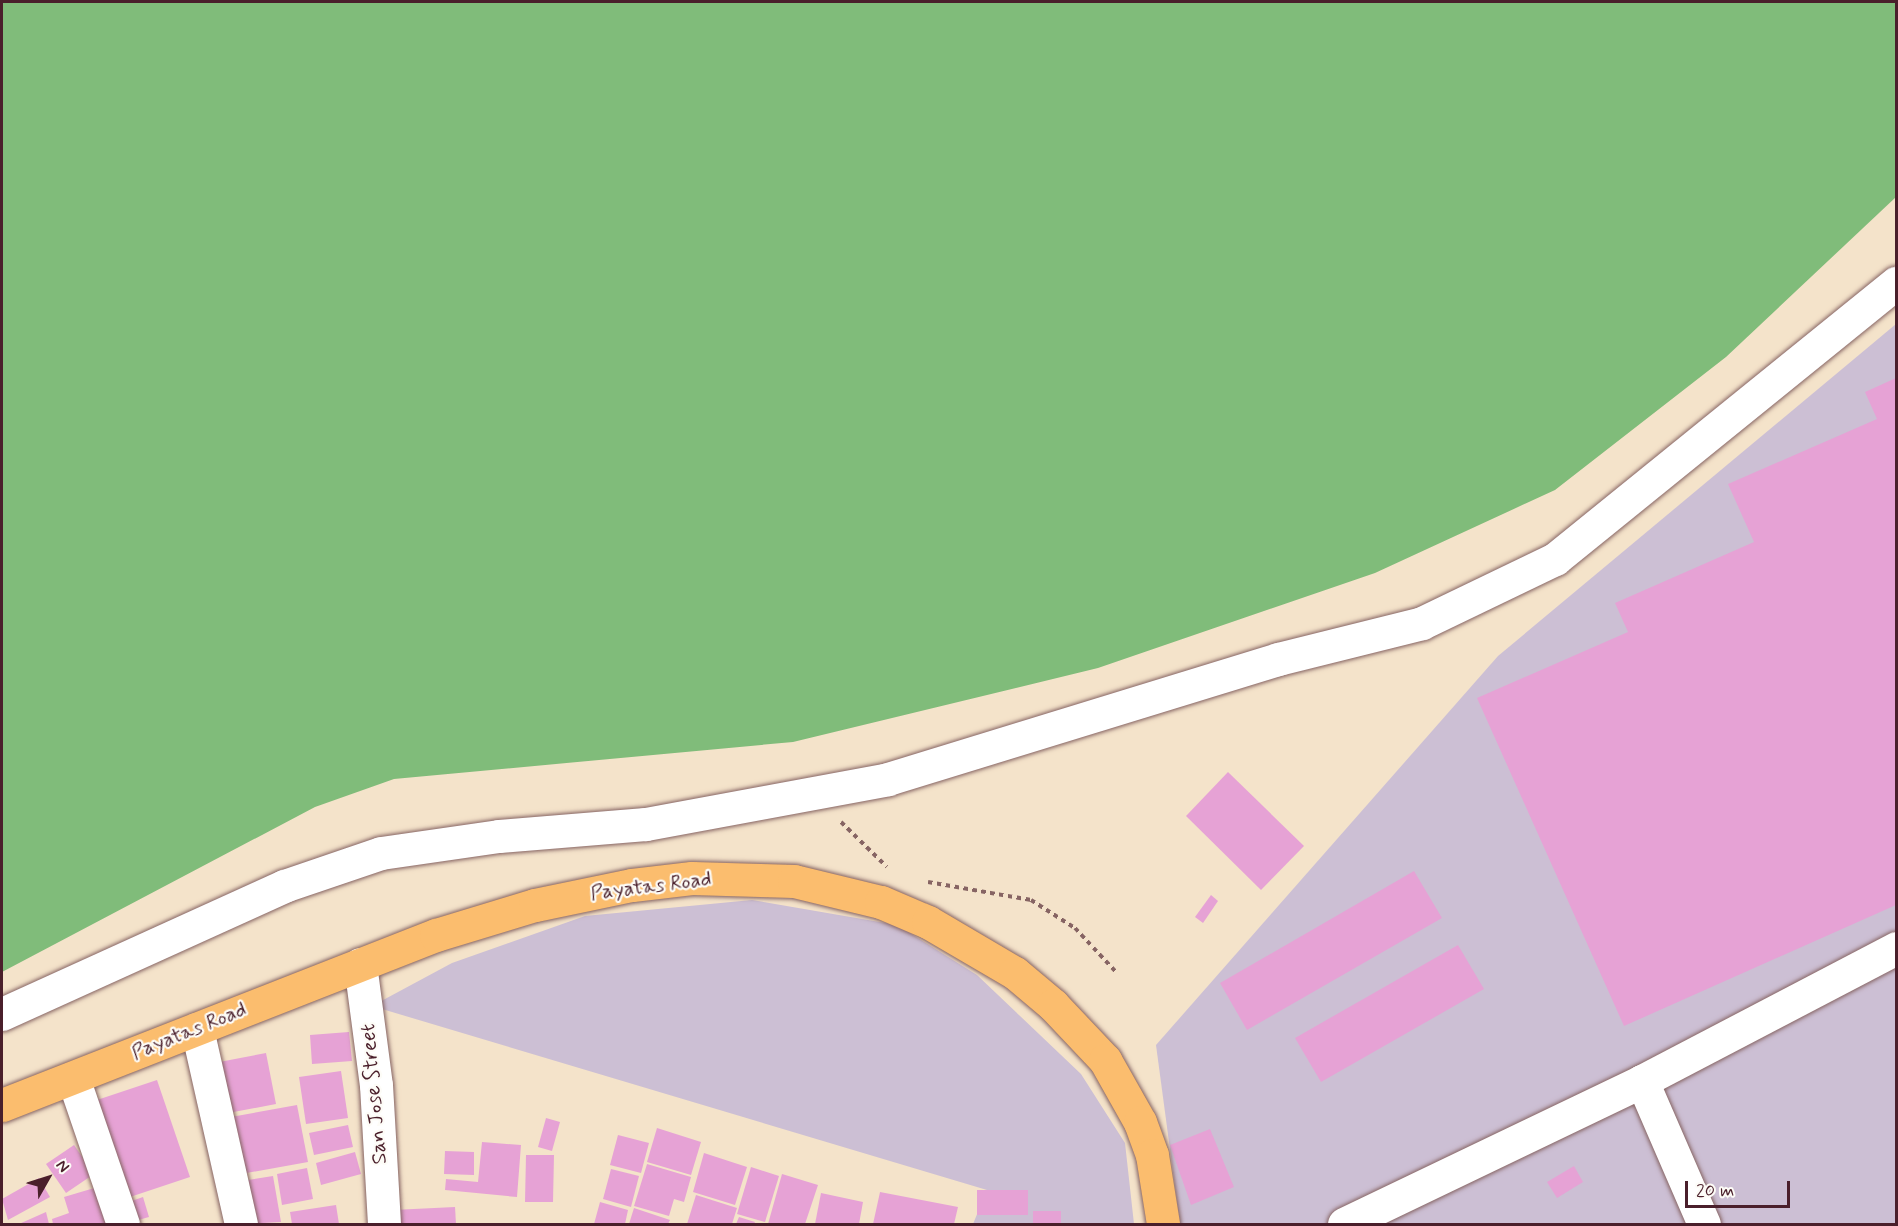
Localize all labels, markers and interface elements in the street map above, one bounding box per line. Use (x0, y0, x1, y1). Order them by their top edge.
street label: Payatas Road (589, 866, 713, 906)
street label: Payatas Road (128, 996, 250, 1066)
street label: San Jose Street (355, 1021, 393, 1167)
north arrow (18, 1148, 78, 1208)
text: N (51, 1156, 74, 1177)
scale bar (1688, 1169, 1793, 1207)
text: 20 m (1696, 1179, 1734, 1203)

